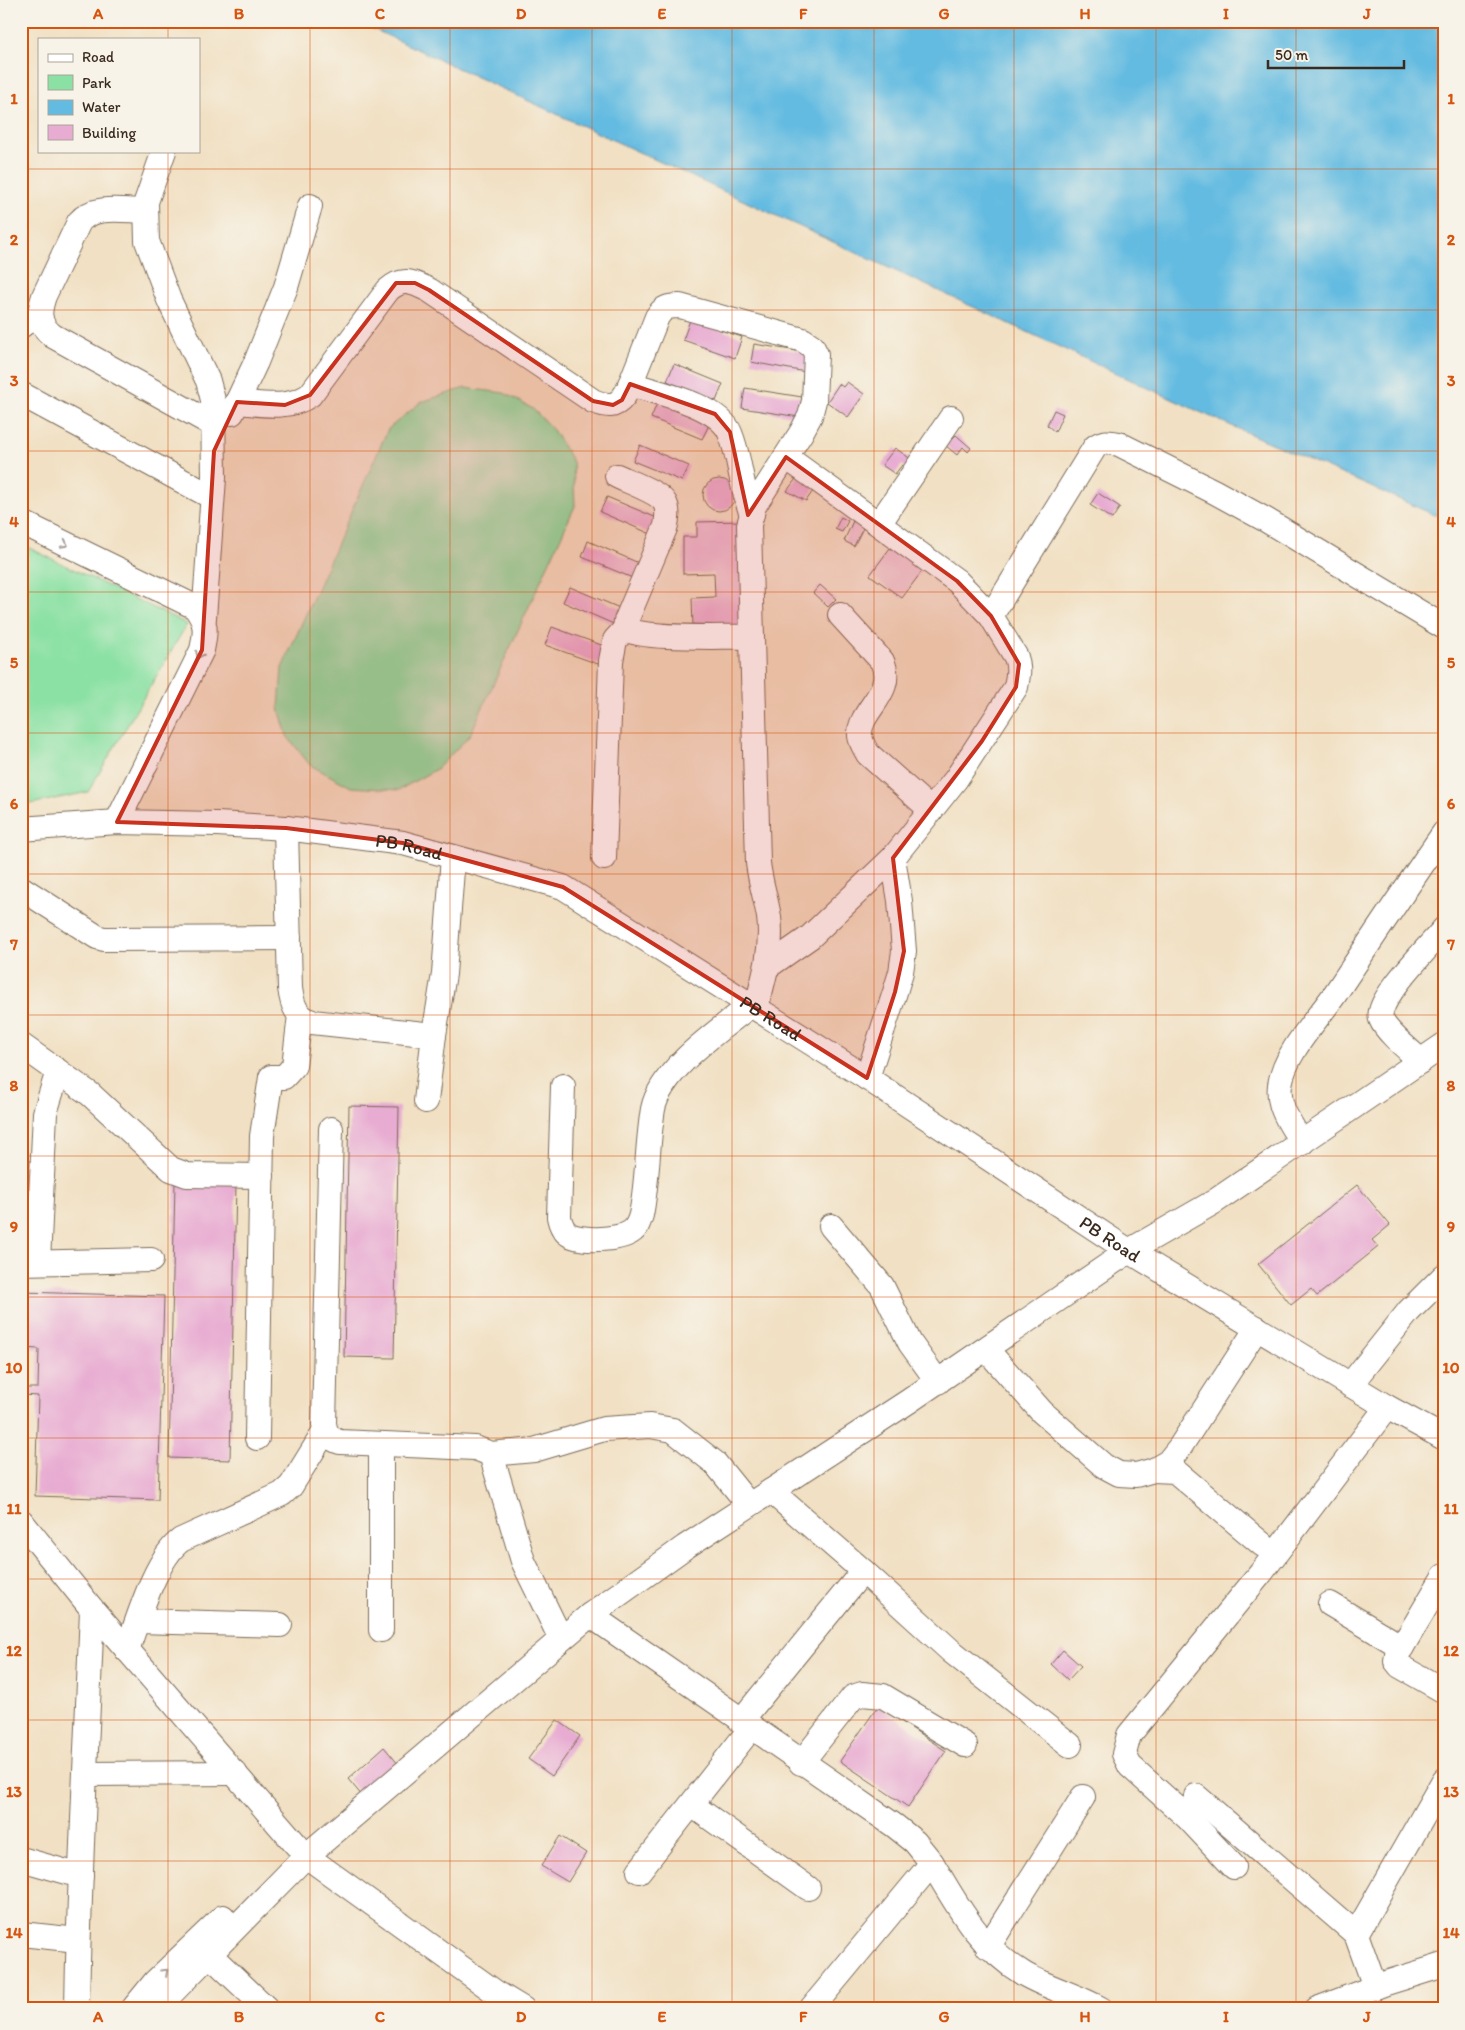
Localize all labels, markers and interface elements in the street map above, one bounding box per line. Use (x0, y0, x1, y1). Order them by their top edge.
text: A (92, 4, 104, 23)
text: B (234, 4, 245, 23)
text: C (375, 4, 386, 23)
text: D (516, 4, 527, 23)
text: E (658, 4, 667, 23)
text: F (799, 4, 808, 23)
text: G (938, 4, 950, 23)
text: H (1079, 4, 1091, 23)
text: I (1223, 4, 1229, 23)
text: J (1362, 4, 1371, 23)
legend (38, 38, 200, 152)
scale bar (1268, 38, 1404, 70)
text: 50 m (1275, 46, 1308, 64)
text: Road (82, 48, 115, 66)
text: Park (82, 74, 112, 92)
text: 1 (10, 89, 18, 108)
text: 1 (1447, 89, 1455, 108)
text: Water (82, 98, 121, 116)
text: Building (82, 124, 136, 142)
text: 2 (10, 230, 19, 249)
text: 2 (1447, 230, 1456, 249)
text: 3 (10, 371, 19, 390)
text: 3 (1447, 371, 1456, 390)
text: 4 (9, 512, 19, 531)
text: 4 (1446, 512, 1456, 531)
one-way arrow (60, 538, 69, 548)
one-way arrow (195, 650, 205, 659)
text: 5 (10, 653, 19, 672)
text: 5 (1447, 653, 1456, 672)
text: 6 (10, 794, 19, 813)
text: 6 (1447, 794, 1456, 813)
street label: PB Road (374, 829, 446, 866)
text: 7 (9, 935, 18, 954)
text: 7 (1446, 935, 1455, 954)
street label: PB Road (736, 990, 806, 1046)
text: 8 (10, 1076, 19, 1095)
text: 8 (1447, 1076, 1456, 1095)
street label: PB Road (1075, 1211, 1145, 1268)
text: 9 (10, 1217, 18, 1236)
text: 9 (1447, 1217, 1455, 1236)
text: 10 (5, 1358, 23, 1377)
text: 10 (1442, 1358, 1460, 1377)
text: 11 (7, 1499, 22, 1518)
text: 11 (1444, 1499, 1459, 1518)
text: 12 (6, 1641, 23, 1660)
text: 12 (1443, 1641, 1460, 1660)
text: 13 (6, 1782, 22, 1801)
text: 13 (1443, 1782, 1459, 1801)
text: 14 (5, 1923, 23, 1942)
text: 14 (1442, 1923, 1460, 1942)
one-way arrow (160, 1969, 169, 1978)
text: A (92, 2007, 104, 2026)
text: B (234, 2007, 245, 2026)
text: C (375, 2007, 386, 2026)
text: D (516, 2007, 527, 2026)
text: E (658, 2007, 667, 2026)
text: F (799, 2007, 808, 2026)
text: G (938, 2007, 950, 2026)
text: H (1079, 2007, 1091, 2026)
text: I (1223, 2007, 1229, 2026)
text: J (1362, 2007, 1371, 2026)

